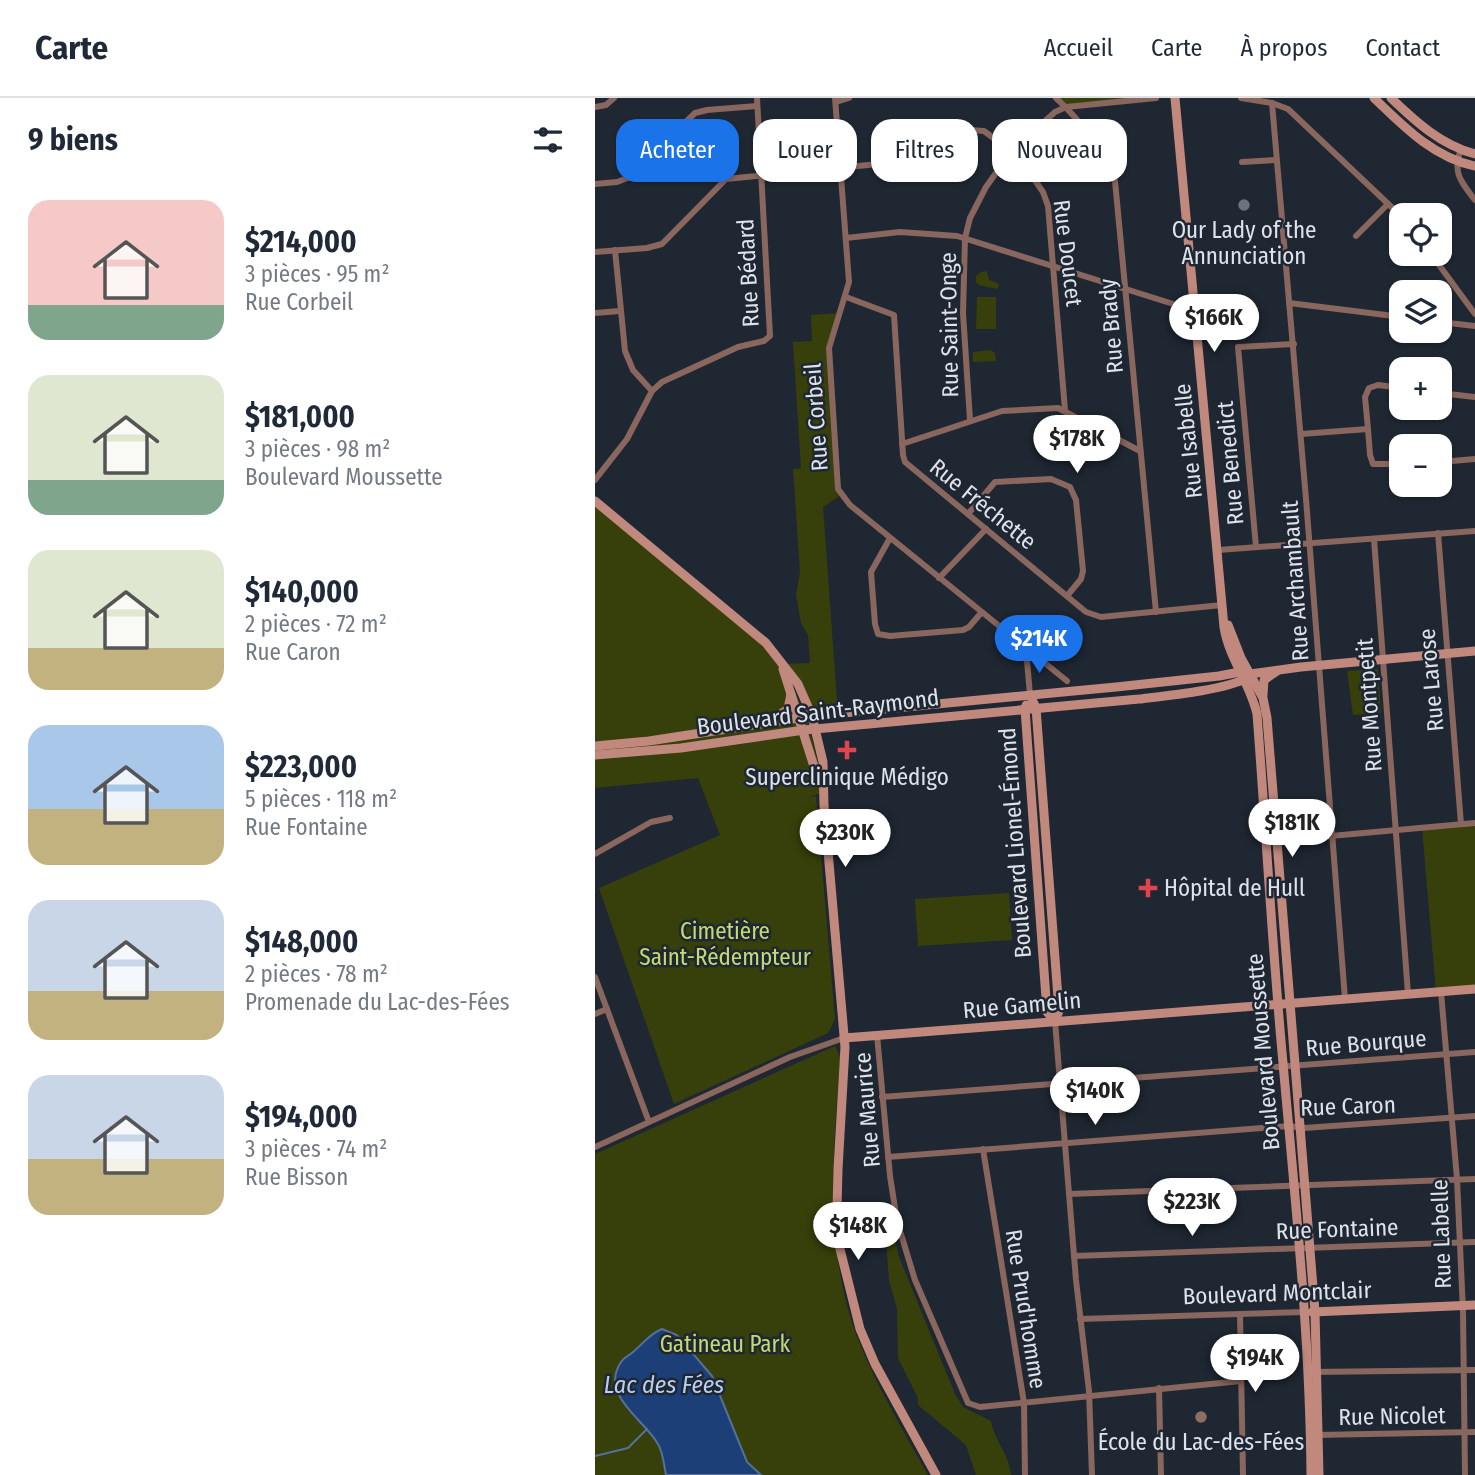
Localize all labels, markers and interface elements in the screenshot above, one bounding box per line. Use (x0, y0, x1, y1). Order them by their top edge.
text: Carte (35, 28, 108, 68)
text: Accueil (1044, 34, 1113, 62)
text: Carte (1151, 34, 1202, 62)
text: À propos (1240, 34, 1327, 62)
text: Contact (1365, 34, 1440, 62)
chip: Acheter (616, 119, 739, 182)
chip: Louer (753, 119, 857, 182)
chip: Filtres (871, 119, 978, 182)
chip: Nouveau (992, 119, 1127, 182)
icon: filters (529, 121, 567, 159)
text: 9 biens (28, 122, 118, 158)
marker: Our Lady of the Annunciation (1236, 197, 1252, 213)
street label: Rue Doucet (1048, 198, 1088, 308)
map controls (1389, 203, 1452, 497)
button: locate (1389, 203, 1452, 266)
place label: Our Lady of the Annunciation (1172, 216, 1316, 270)
street label: Rue Bédard (731, 218, 765, 328)
text: $214,000 (245, 224, 357, 260)
icon: home (84, 228, 168, 312)
street label: Rue Saint-Onge (934, 252, 964, 398)
text: 3 pièces · 95 m² (245, 260, 390, 288)
street label: Rue Brady (1093, 277, 1129, 375)
button: layers (1389, 280, 1452, 343)
text: Rue Corbeil (245, 288, 353, 316)
pin: $166K (1165, 294, 1263, 354)
text: $166K (1185, 303, 1243, 331)
button: + (1389, 357, 1452, 420)
street label: Rue Corbeil (798, 362, 834, 472)
street label: Rue Isabelle (1168, 382, 1208, 500)
text: $181,000 (245, 399, 355, 435)
street label: Rue Benedict (1211, 399, 1249, 526)
icon: home (84, 403, 168, 487)
pin: $178K (1028, 416, 1126, 475)
text: $178K (1049, 424, 1105, 452)
button: − (1389, 434, 1452, 497)
text: 3 pièces · 98 m² (245, 435, 390, 463)
street label: Rue Fréchette (924, 453, 1042, 555)
text: Boulevard Moussette (245, 463, 443, 491)
street label: Rue Archambault (1275, 499, 1315, 662)
text: $140,000 (245, 574, 359, 610)
icon: home (84, 578, 168, 662)
text: 2 pièces · 72 m² (245, 610, 387, 638)
pin: $214K (990, 616, 1088, 675)
text: $214K (1011, 624, 1067, 652)
street label: Rue Larose (1413, 627, 1449, 733)
street label: Rue Montpetit (1350, 637, 1388, 773)
text: Rue Caron (245, 638, 341, 666)
street label: Boulevard Saint-Raymond (695, 683, 941, 741)
street label: Boulevard Lionel-Émond (992, 727, 1037, 959)
marker: Superclinique Médigo (837, 740, 857, 760)
text: $223,000 (245, 749, 357, 785)
icon: home (84, 753, 168, 837)
place label: Superclinique Médigo (745, 763, 949, 791)
text: 5 pièces · 118 m² (245, 785, 397, 813)
pin: $181K (1243, 800, 1341, 859)
text: $181K (1264, 808, 1320, 836)
pin: $230K (796, 810, 894, 869)
text: Rue Fontaine (245, 813, 368, 841)
text: $230K (816, 818, 874, 846)
place label: Hôpital de Hull (1164, 874, 1305, 902)
marker: Hôpital de Hull (1138, 878, 1158, 898)
park label: Cimetière Saint-Rédempteur (639, 917, 811, 971)
text: $148,000 (245, 924, 358, 960)
icon: home (84, 928, 168, 1012)
street label: Boulevard Moussette (1240, 952, 1286, 1152)
text: 2 pièces · 78 m² (245, 960, 388, 988)
street label: Rue Gamelin (962, 986, 1082, 1024)
text: Promenade du Lac-des-Fées (245, 988, 510, 1016)
street label: Rue Bourque (1304, 1024, 1428, 1062)
street label: Rue Maurice (848, 1051, 886, 1169)
pin: $140K (1046, 1068, 1144, 1127)
text: $140K (1066, 1076, 1124, 1104)
street label: Rue Caron (1300, 1090, 1396, 1122)
text: $194,000 (245, 1099, 358, 1135)
icon: home (84, 1103, 168, 1187)
text: 3 pièces · 74 m² (245, 1135, 387, 1163)
text: Rue Bisson (245, 1163, 348, 1191)
pin: $223K (1143, 1178, 1241, 1238)
street label: Rue Labelle (1425, 1179, 1457, 1289)
text: $223K (1164, 1187, 1220, 1215)
pin: $148K (809, 1202, 907, 1262)
text: $148K (829, 1211, 887, 1239)
street label: Rue Fontaine (1275, 1213, 1399, 1245)
street label: Rue Prud'homme (1000, 1227, 1052, 1391)
street label: Boulevard Montclair (1182, 1276, 1372, 1310)
park label: Gatineau Park (660, 1330, 791, 1358)
pin: $194K (1206, 1334, 1304, 1394)
text: $194K (1226, 1343, 1284, 1371)
water label: Lac des Fées (604, 1371, 724, 1399)
street label: Rue Nicolet (1338, 1401, 1446, 1431)
marker: École du Lac-des-Fées (1193, 1409, 1209, 1425)
place label: École du Lac-des-Fées (1098, 1427, 1304, 1456)

